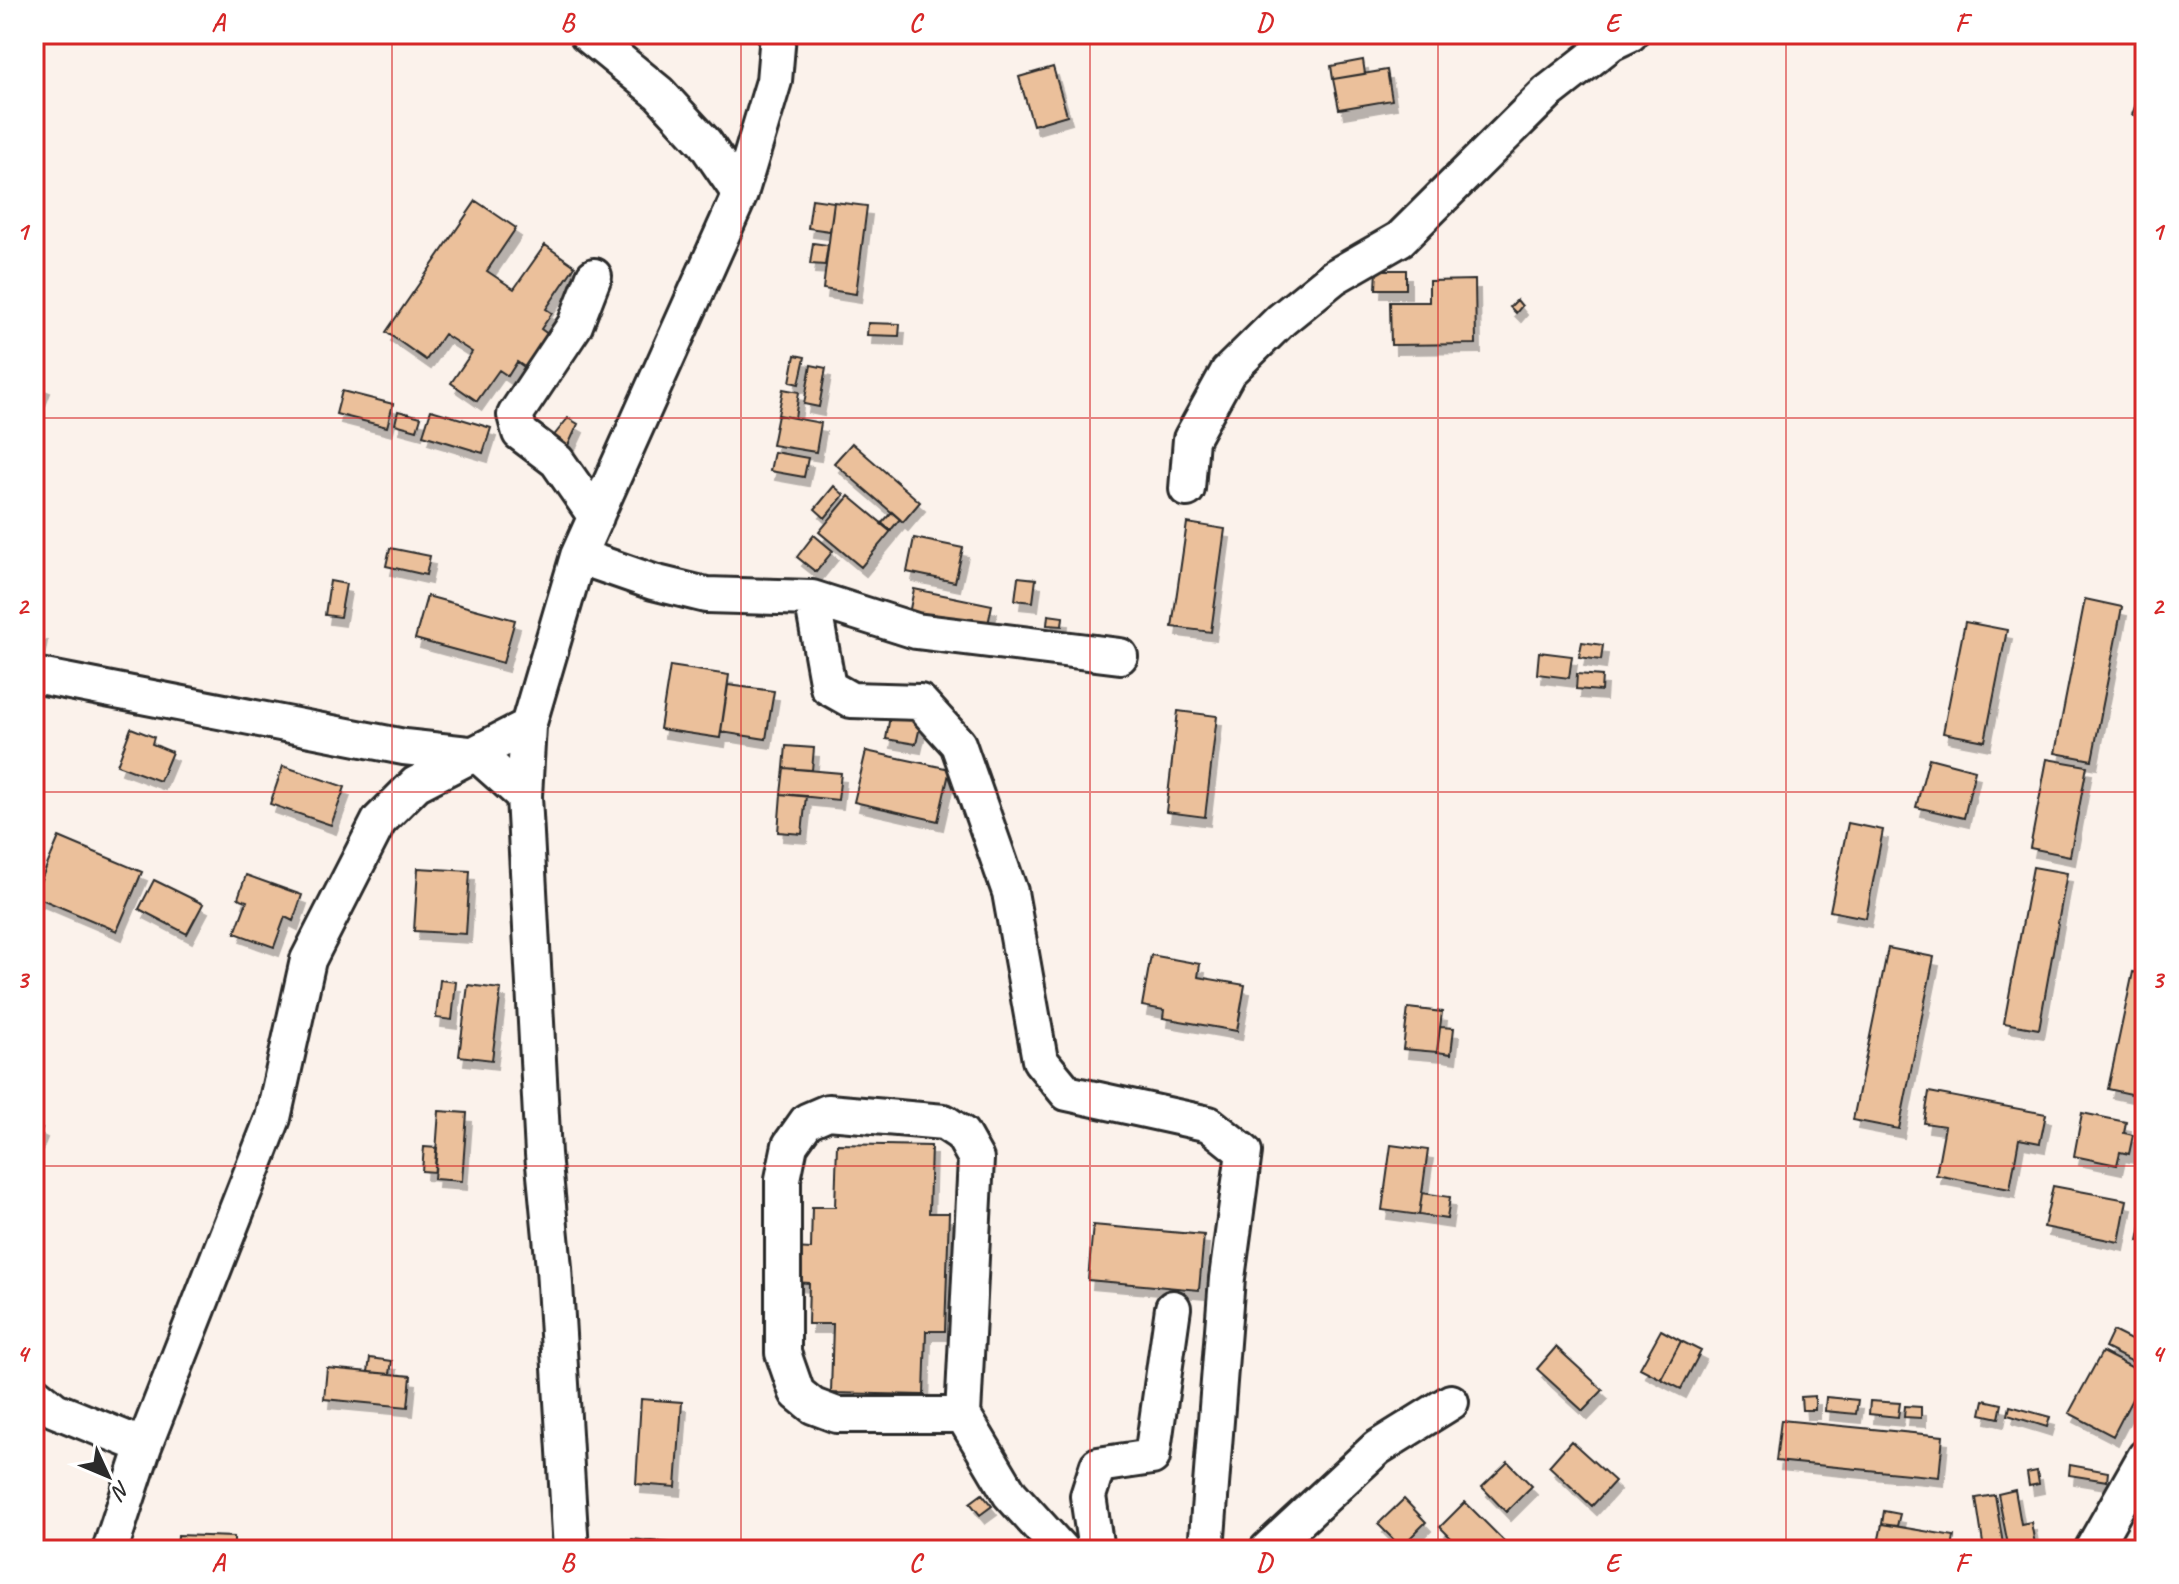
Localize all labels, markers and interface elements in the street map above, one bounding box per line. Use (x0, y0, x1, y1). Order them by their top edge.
text: A (211, 6, 226, 39)
text: B (560, 6, 576, 39)
text: C (909, 6, 925, 39)
text: D (1256, 6, 1274, 39)
text: E (1605, 6, 1623, 39)
text: F (1955, 6, 1973, 39)
text: 1 (16, 215, 31, 248)
text: 1 (2151, 215, 2166, 248)
text: 2 (16, 589, 30, 622)
text: 2 (2151, 589, 2165, 622)
text: 3 (16, 963, 30, 996)
text: 3 (2151, 963, 2165, 996)
text: 4 (16, 1337, 31, 1370)
text: 4 (2151, 1337, 2166, 1370)
north arrow (68, 1436, 148, 1516)
text: N (105, 1475, 136, 1506)
text: A (211, 1546, 226, 1579)
text: B (560, 1546, 576, 1579)
text: C (909, 1546, 925, 1579)
text: D (1256, 1546, 1274, 1579)
text: E (1605, 1546, 1623, 1579)
text: F (1955, 1546, 1973, 1579)

